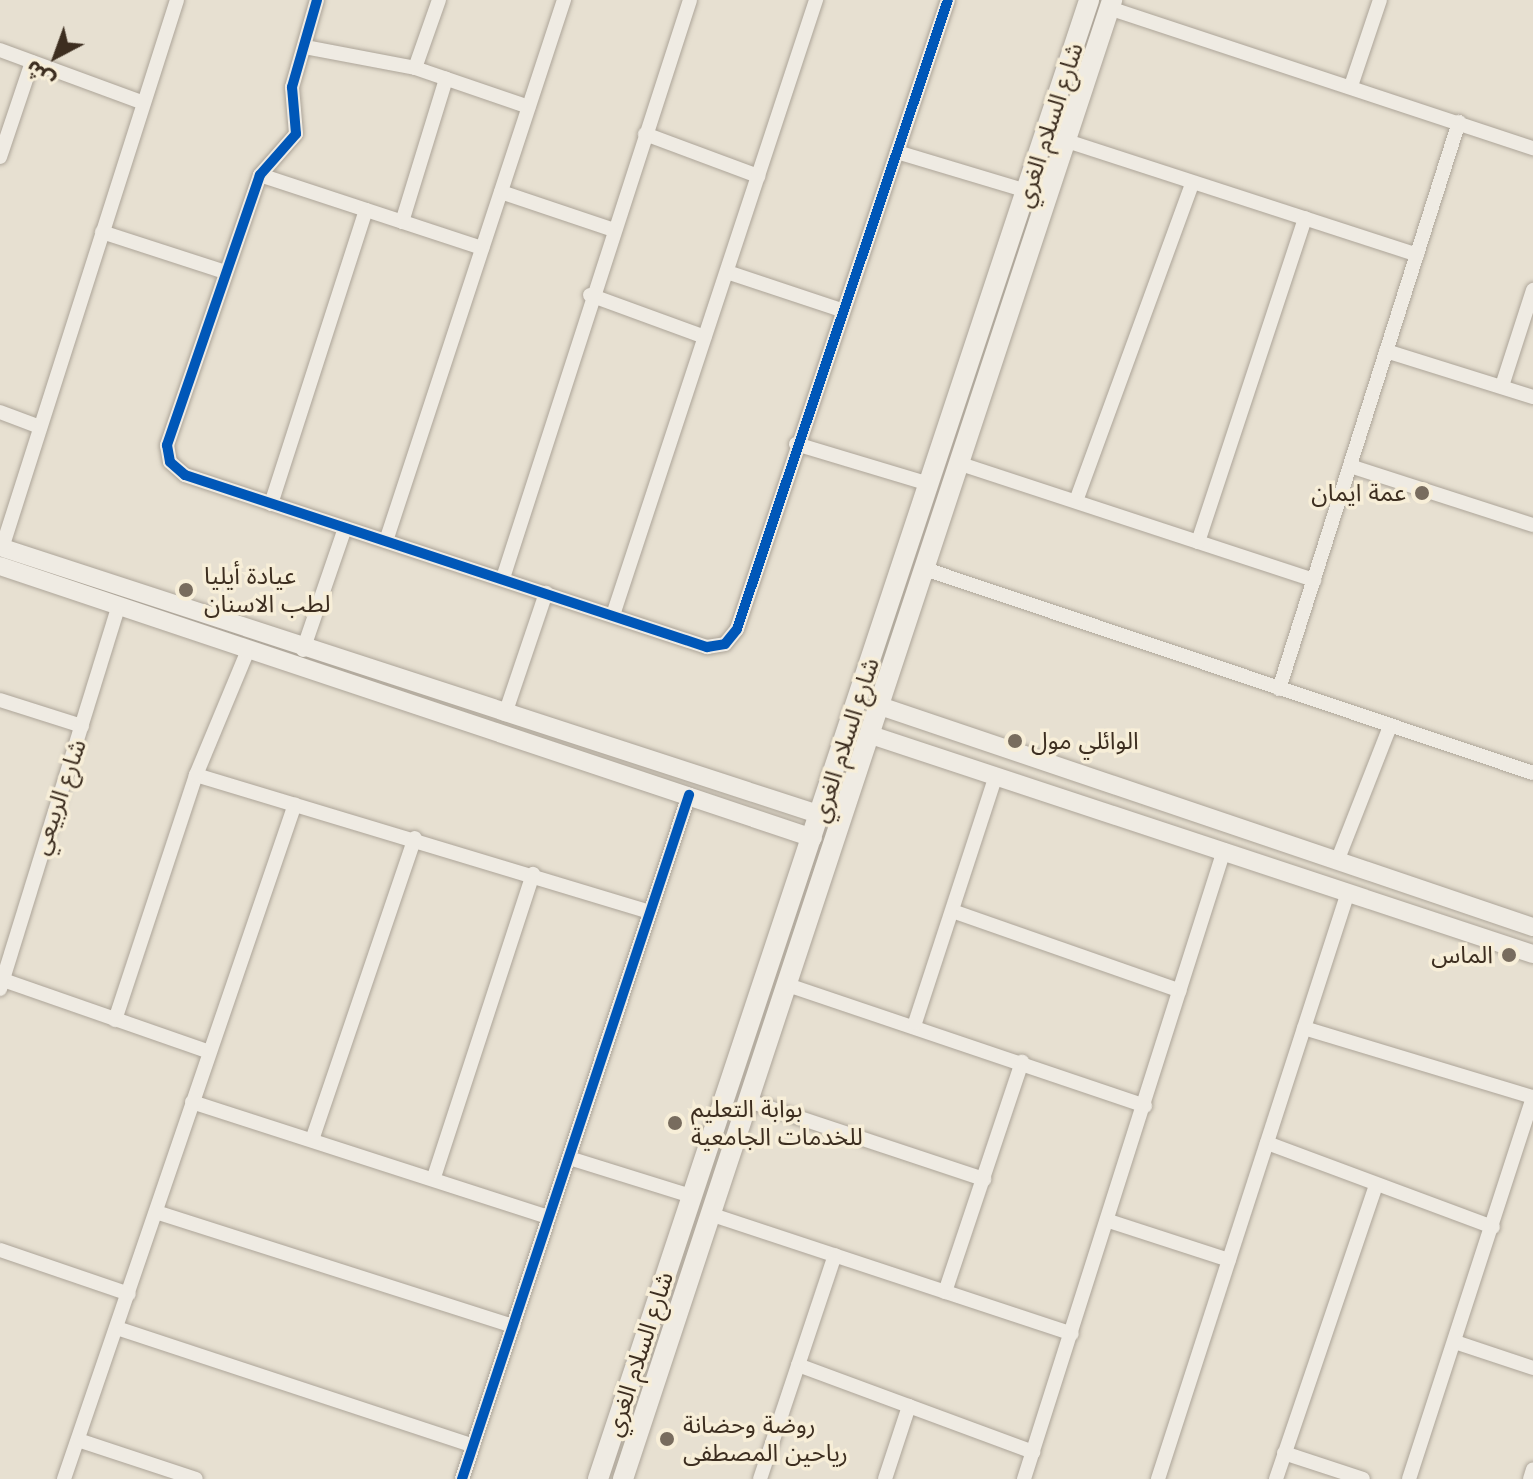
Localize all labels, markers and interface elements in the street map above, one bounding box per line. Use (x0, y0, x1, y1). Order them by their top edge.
north arrow (16, 16, 96, 96)
street label: شارع السلام الغري (1009, 39, 1089, 211)
text: ش (20, 54, 60, 95)
place label: عمة ايمان (1311, 479, 1406, 507)
marker: عمة ايمان (1413, 484, 1431, 502)
place label: عيادة أيليا لطب الاسنان (204, 562, 331, 618)
marker: عيادة أيليا لطب الاسنان (175, 579, 197, 601)
street label: شارع السلام الغري (805, 654, 885, 826)
place label: الوائلي مول (1031, 727, 1139, 755)
marker: الوائلي مول (1006, 732, 1024, 750)
street label: شارع الربيعي (26, 736, 92, 858)
place label: الماس (1431, 941, 1493, 969)
marker: الماس (1500, 946, 1518, 964)
place label: بوابة التعليم للخدمات الجامعية (691, 1095, 863, 1151)
marker: بوابة التعليم للخدمات الجامعية (666, 1114, 684, 1132)
street label: شارع السلام الغري (599, 1268, 679, 1440)
place label: روضة وحضانة رياحين المصطفى (683, 1411, 848, 1467)
marker: روضة وحضانة رياحين المصطفى (658, 1430, 676, 1448)

